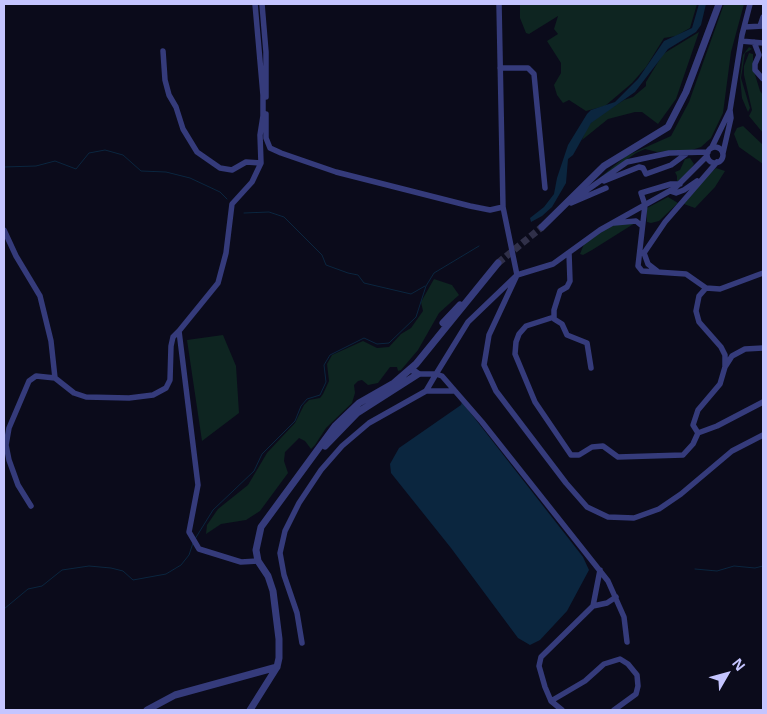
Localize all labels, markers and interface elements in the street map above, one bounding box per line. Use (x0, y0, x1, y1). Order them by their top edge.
north arrow (702, 649, 752, 699)
text: N (728, 654, 750, 675)

